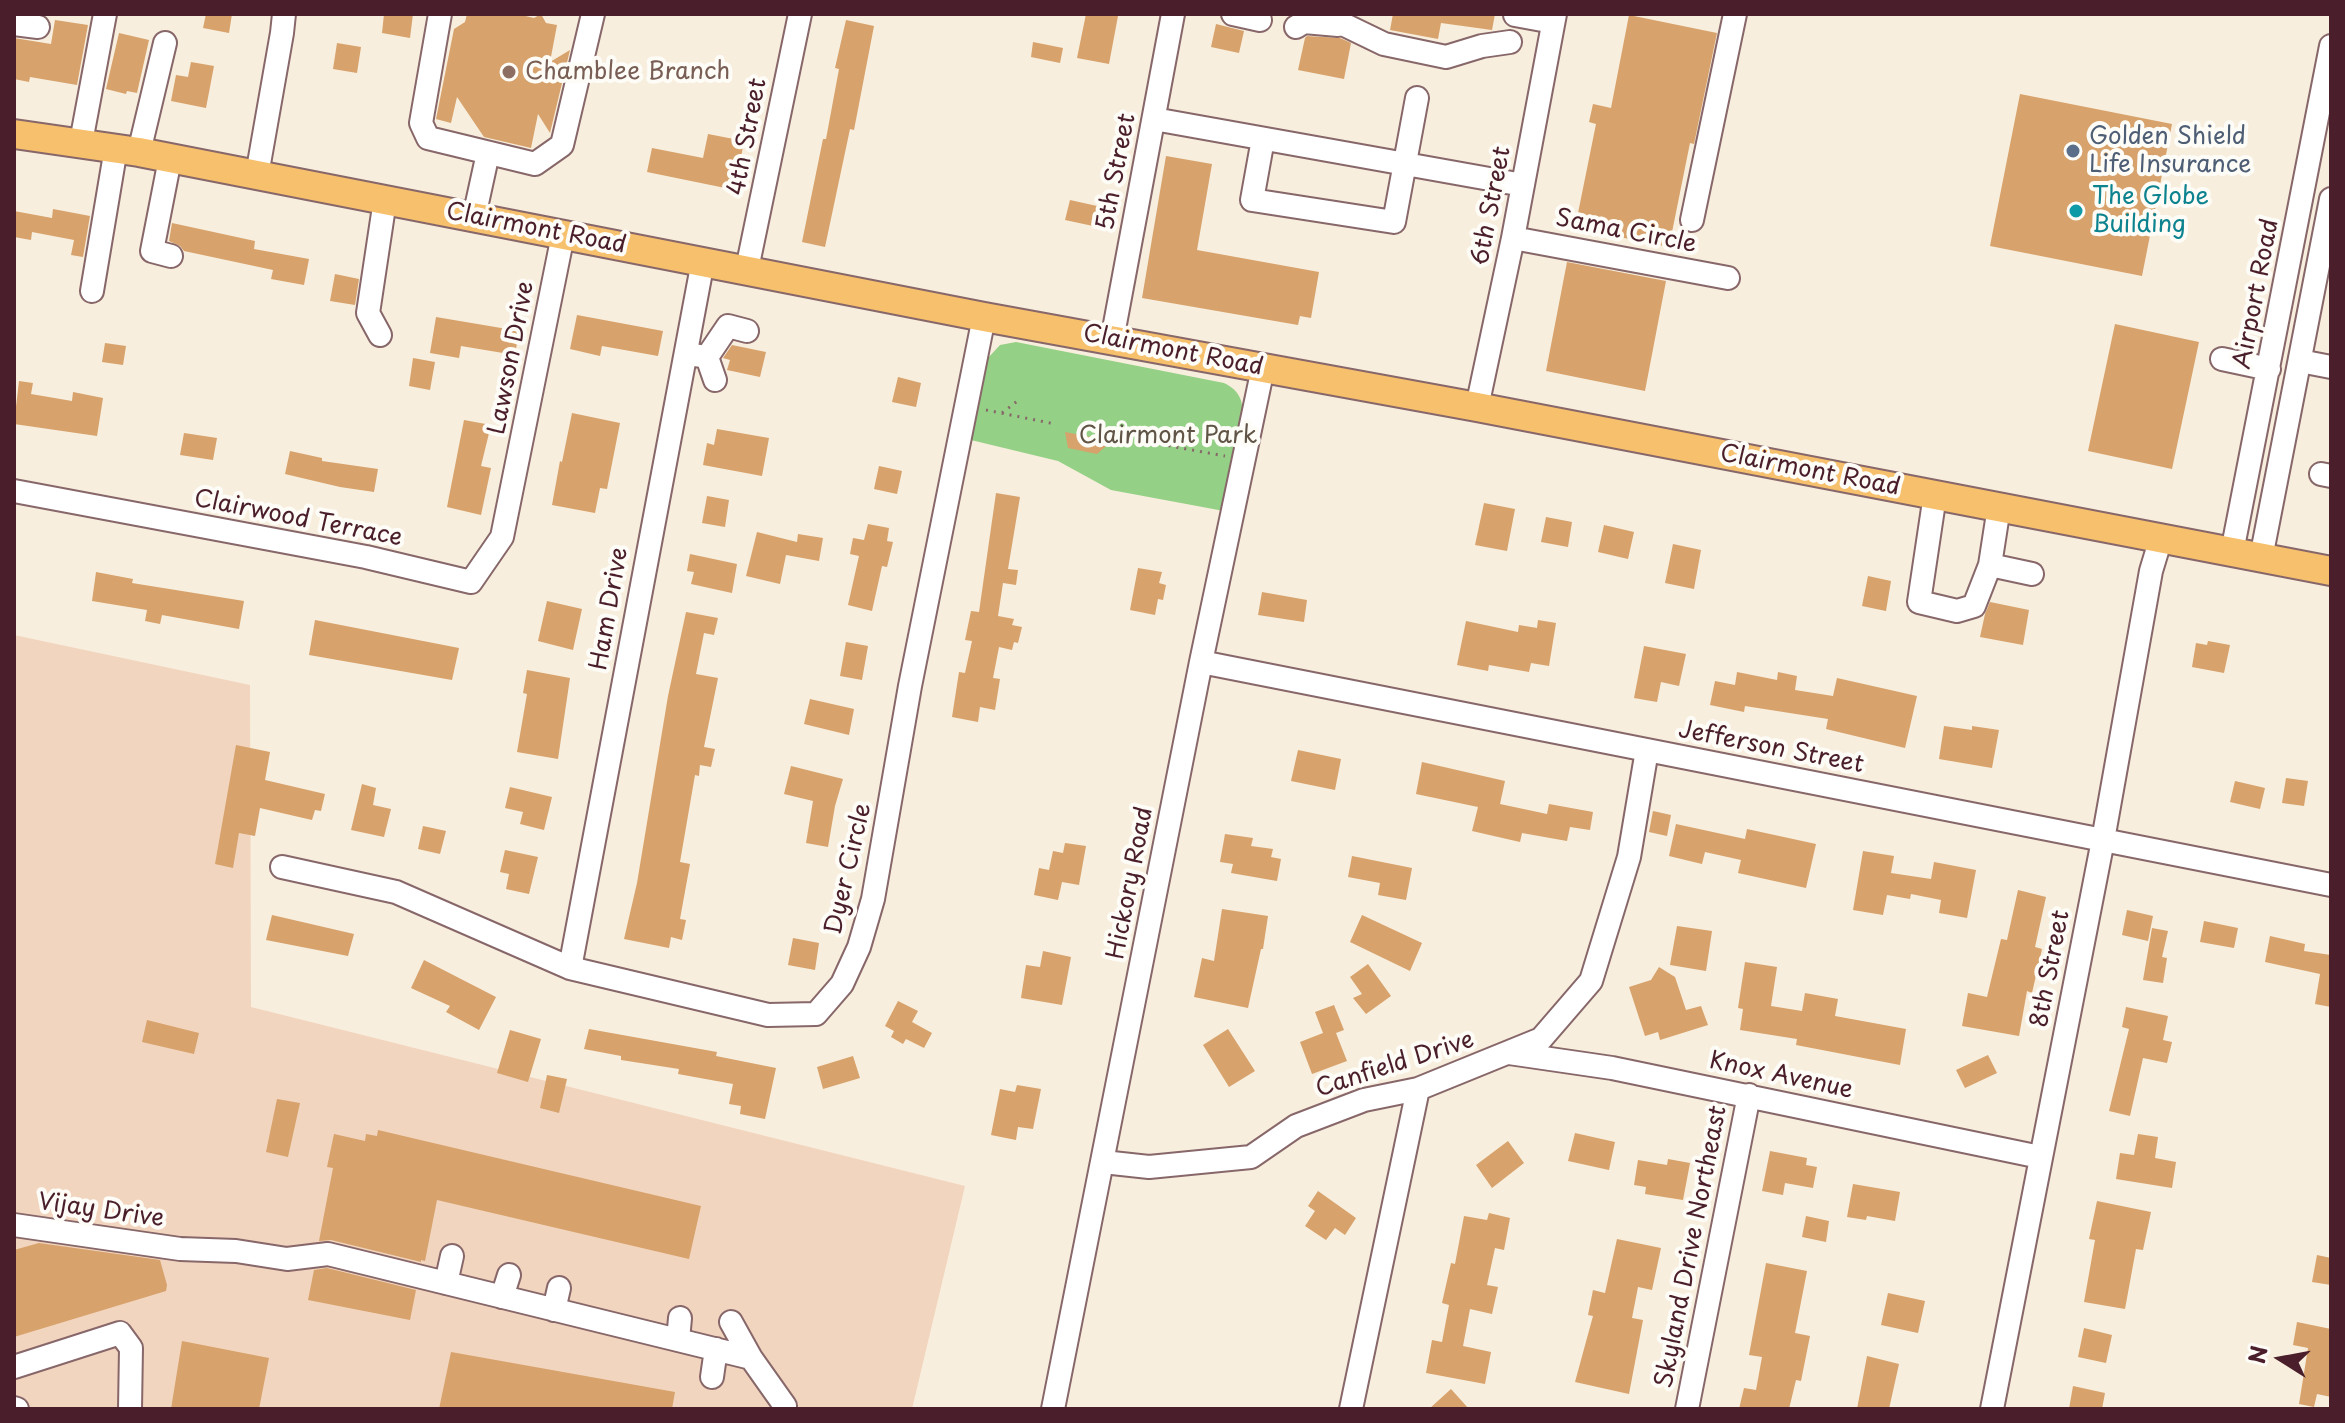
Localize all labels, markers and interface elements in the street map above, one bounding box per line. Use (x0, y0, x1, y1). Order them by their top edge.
place label: Chamblee Branch (525, 58, 730, 86)
marker: Chamblee Branch (500, 63, 518, 81)
street label: 4th Street (723, 76, 773, 198)
street label: 5th Street (1092, 111, 1142, 233)
place label: Golden Shield Life Insurance (2089, 123, 2251, 179)
marker: Golden Shield Life Insurance (2064, 142, 2082, 160)
street label: 6th Street (1466, 144, 1518, 268)
place label: The Globe Building (2092, 183, 2209, 239)
street label: Clairmont Road (443, 197, 629, 261)
marker: The Globe Building (2067, 202, 2085, 220)
street label: Sama Circle (1553, 204, 1699, 260)
street label: Airport Road (2228, 217, 2286, 371)
street label: Lawson Drive (483, 279, 541, 437)
street label: Clairmont Road (1080, 319, 1266, 383)
park label: Clairmont Park (1079, 422, 1257, 450)
street label: Clairmont Road (1717, 439, 1903, 503)
street label: Clairwood Terrace (191, 485, 405, 553)
street label: Ham Drive (585, 545, 635, 673)
street label: Jefferson Street (1676, 716, 1866, 780)
street label: Dyer Circle (820, 800, 878, 938)
street label: Hickory Road (1102, 804, 1160, 962)
street label: 8th Street (2026, 908, 2076, 1030)
street label: Canfield Drive (1312, 1026, 1478, 1104)
street label: Knox Avenue (1707, 1047, 1855, 1105)
street label: Skyland Drive Northeast (1650, 1103, 1734, 1391)
street label: Vijay Drive (36, 1188, 166, 1234)
north arrow (2241, 1319, 2321, 1399)
text: N (2239, 1343, 2275, 1366)

